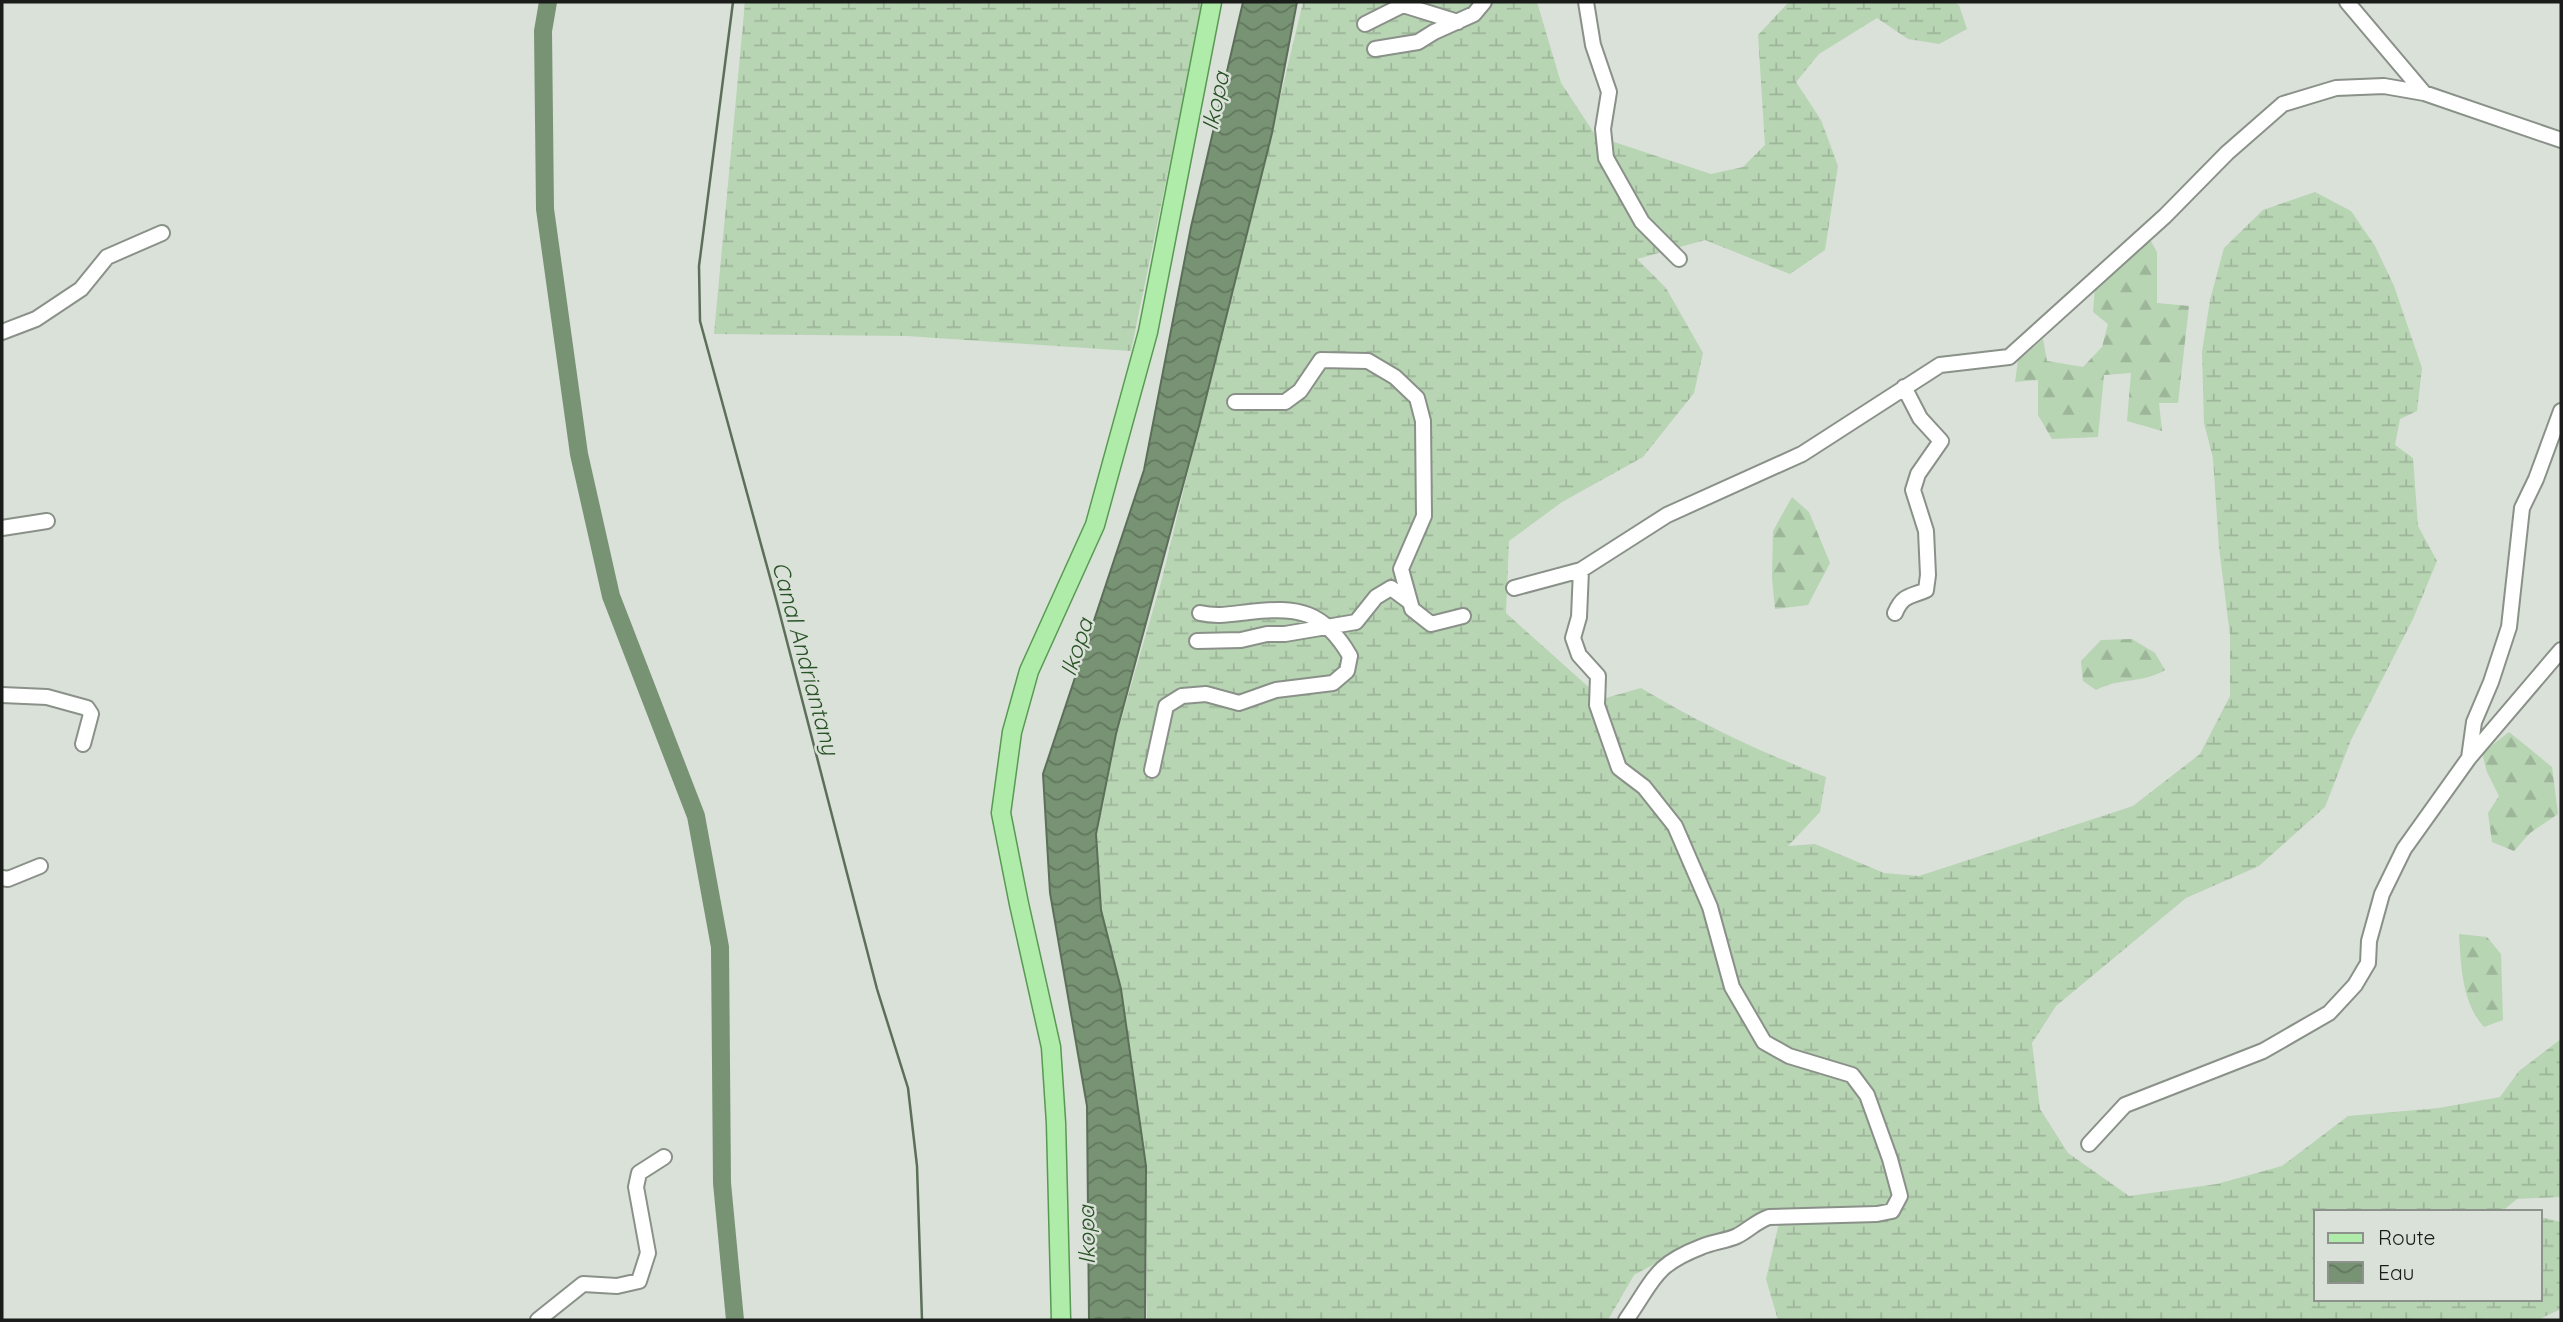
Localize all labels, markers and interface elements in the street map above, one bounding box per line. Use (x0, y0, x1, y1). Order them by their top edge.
water label: Ikopa (1195, 68, 1236, 133)
water label: Canal Andriantany (766, 558, 846, 760)
water label: Ikopa (1053, 613, 1099, 680)
water label: Ikopa (1071, 1204, 1101, 1265)
legend (2314, 1210, 2542, 1301)
text: Route (2378, 1224, 2435, 1250)
text: Eau (2378, 1259, 2414, 1285)

